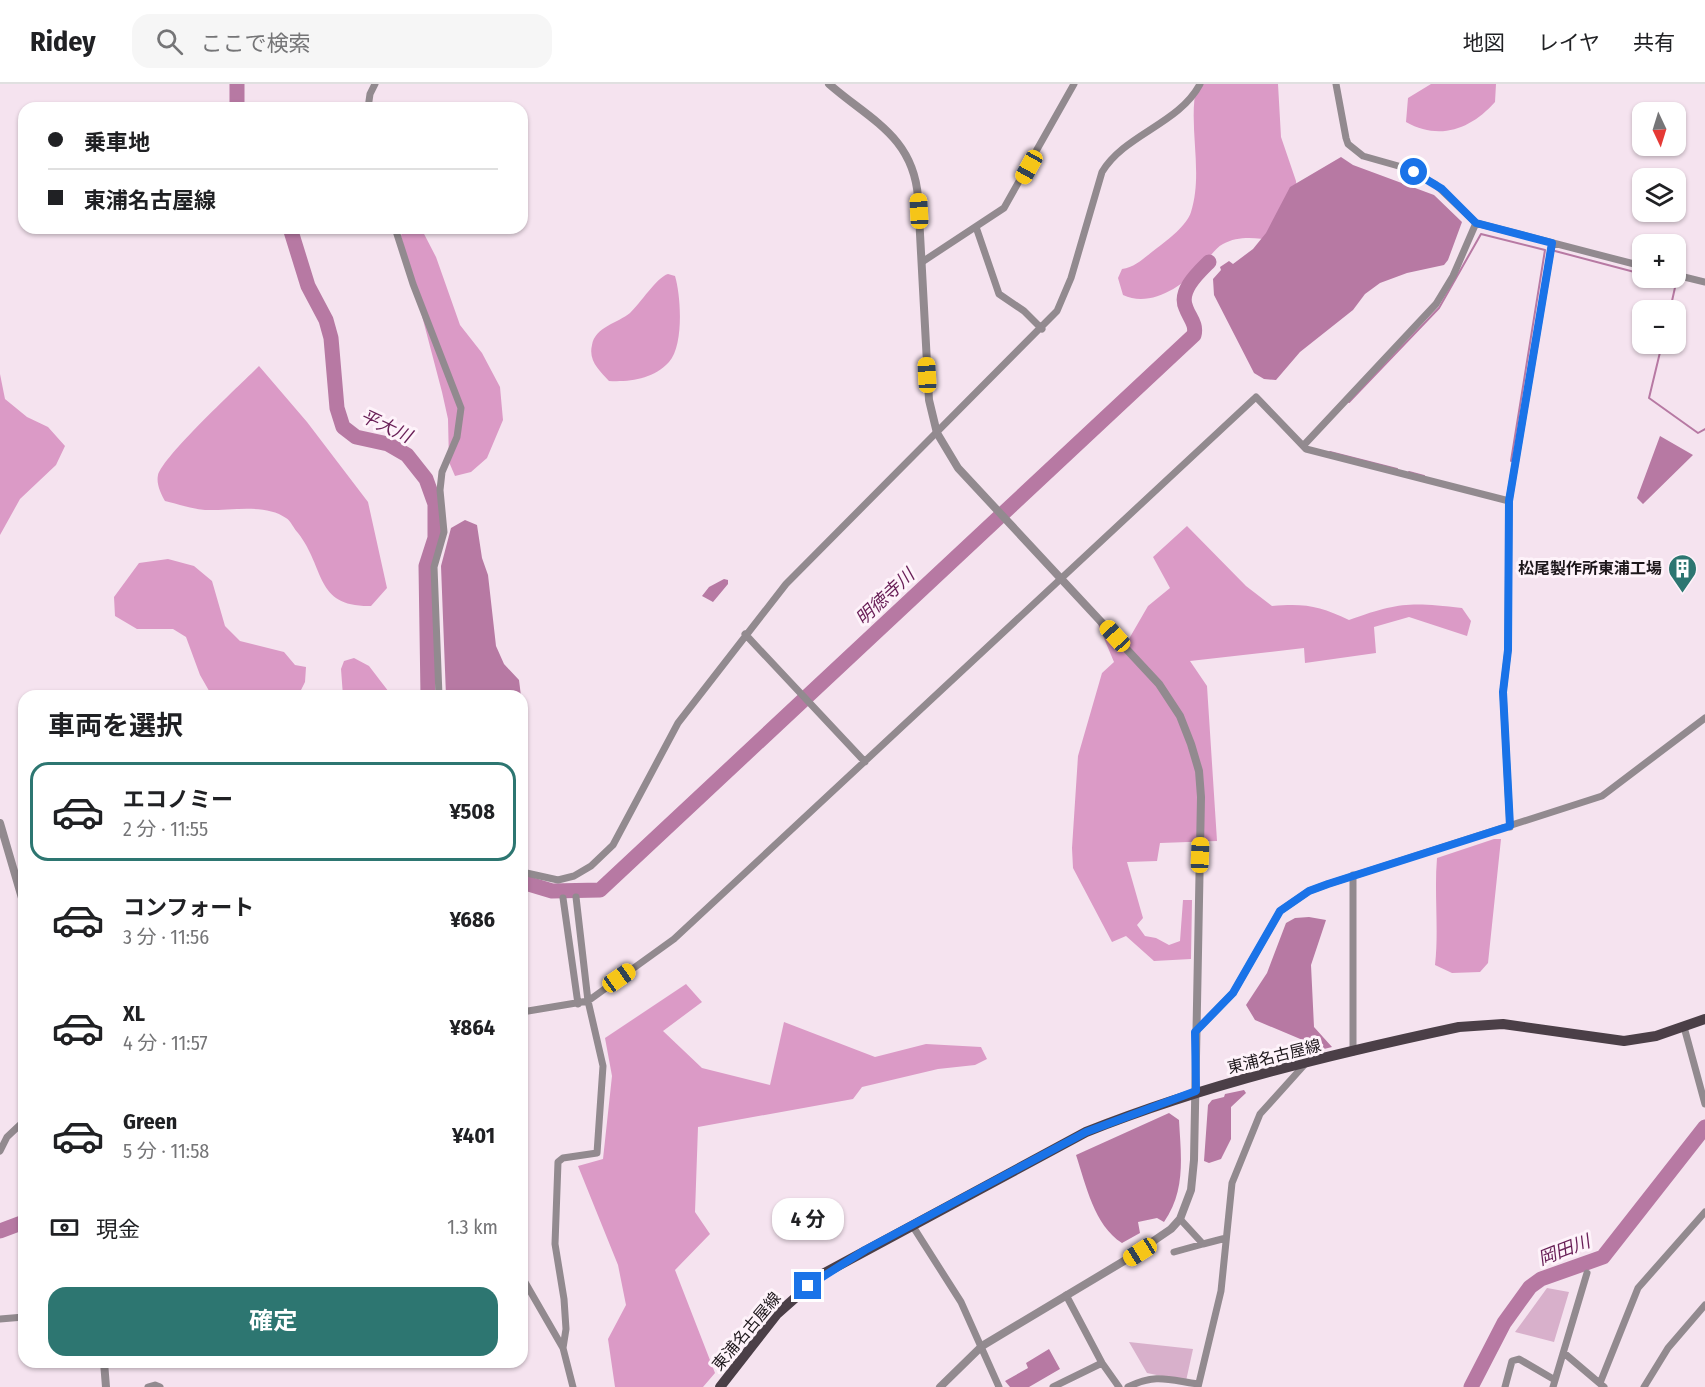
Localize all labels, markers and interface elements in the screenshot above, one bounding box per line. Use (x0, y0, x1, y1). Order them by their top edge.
search box (132, 14, 552, 68)
text: Ridey (30, 25, 96, 58)
icon: search (153, 25, 186, 58)
text: ここで検索 (201, 30, 311, 57)
text: 地図 (1463, 30, 1505, 56)
text: レイヤ (1538, 30, 1600, 56)
text: 共有 (1633, 30, 1675, 56)
north arrow (1632, 102, 1686, 156)
map controls (1632, 102, 1686, 354)
text: 乗車地 (84, 129, 150, 156)
car (1012, 147, 1046, 187)
route start (1400, 158, 1427, 185)
button: layers (1632, 168, 1686, 222)
text: 東浦名古屋線 (84, 187, 216, 214)
car (909, 193, 929, 229)
button: + (1632, 234, 1686, 288)
button: − (1632, 300, 1686, 354)
car (917, 357, 937, 393)
water label: 平大川 (357, 405, 417, 448)
building icon: 松尾製作所東浦工場 (1667, 552, 1699, 594)
place label: 松尾製作所東浦工場 (1518, 559, 1662, 578)
water label: 明徳寺川 (851, 563, 920, 630)
car (1096, 617, 1134, 655)
text: 車両を選択 (48, 710, 183, 742)
icon: car (51, 785, 105, 839)
text: エコノミー (123, 786, 233, 813)
text: ¥508 (449, 798, 495, 825)
text: 2 分 · 11:55 (123, 817, 208, 841)
car (1190, 837, 1210, 873)
icon: car (51, 893, 105, 947)
text: コンフォート (123, 894, 254, 921)
text: ¥686 (450, 906, 495, 933)
text: 3 分 · 11:56 (123, 925, 209, 949)
car (599, 960, 639, 996)
text: XL (123, 1000, 145, 1027)
icon: car (51, 1001, 105, 1055)
text: ¥864 (449, 1014, 495, 1041)
text: 4 分 · 11:57 (123, 1031, 208, 1055)
street label: 東浦名古屋線 (1225, 1036, 1323, 1077)
text: Green (123, 1108, 177, 1135)
icon: car (51, 1109, 105, 1163)
text: ¥401 (452, 1122, 495, 1149)
text: 5 分 · 11:58 (123, 1139, 209, 1163)
callout: 4 分 (772, 1199, 844, 1241)
text: 4 分 (791, 1207, 825, 1231)
icon: cash (48, 1211, 81, 1244)
text: 1.3 km (447, 1215, 498, 1239)
text: 現金 (96, 1216, 140, 1243)
water label: 岡田川 (1535, 1229, 1595, 1270)
car (1120, 1235, 1160, 1269)
route end (794, 1272, 821, 1299)
button: 確定 (48, 1287, 498, 1356)
street label: 東浦名古屋線 (708, 1288, 785, 1374)

